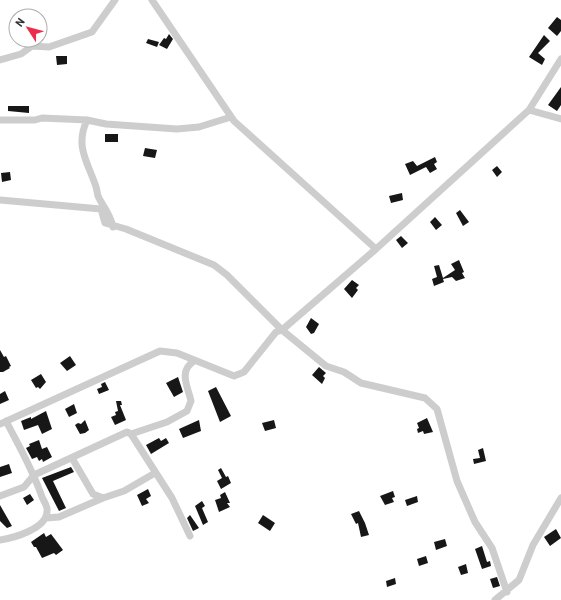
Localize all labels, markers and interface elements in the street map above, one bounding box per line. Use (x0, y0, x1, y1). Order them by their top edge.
north arrow (8, 8, 48, 48)
text: N (12, 15, 27, 29)

